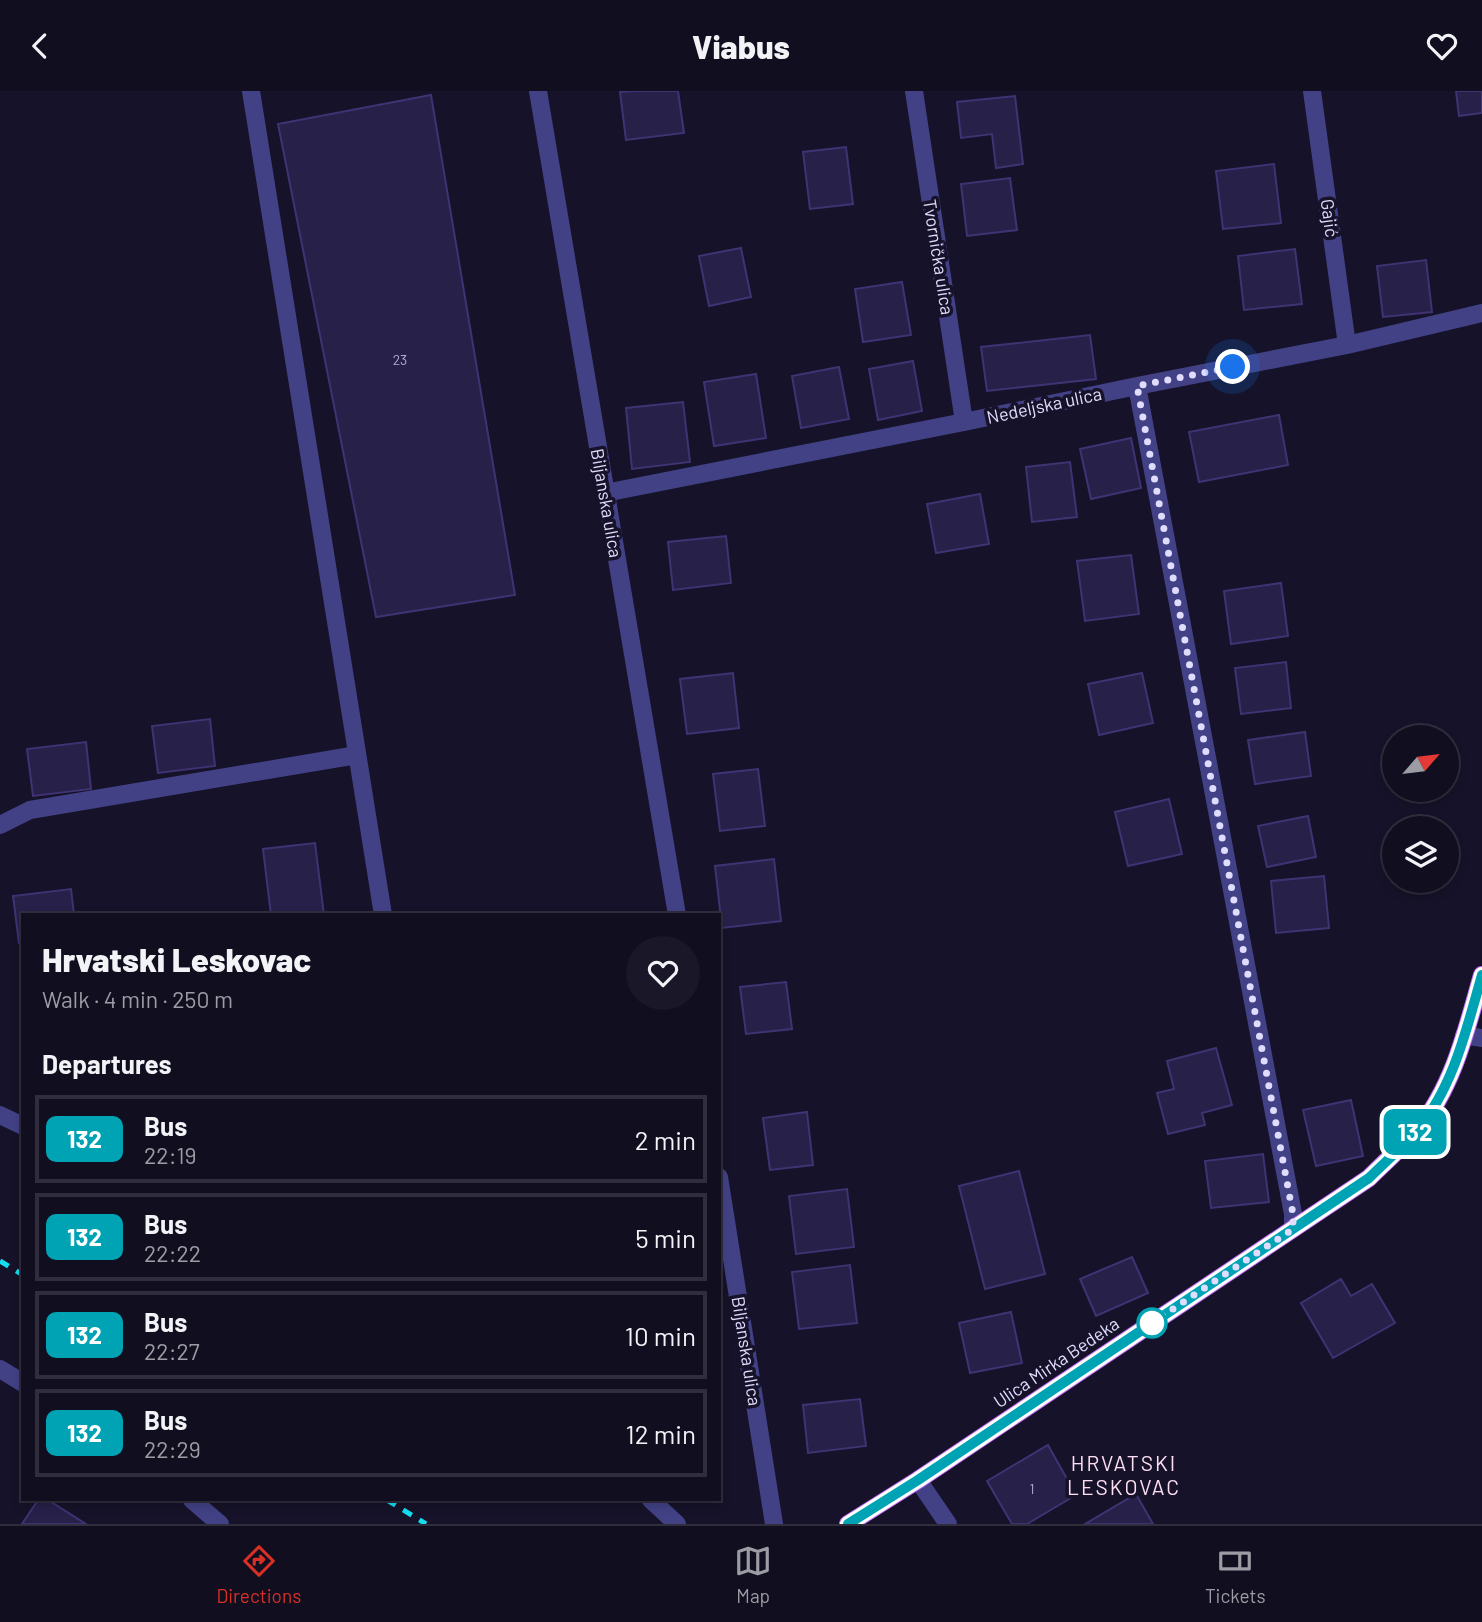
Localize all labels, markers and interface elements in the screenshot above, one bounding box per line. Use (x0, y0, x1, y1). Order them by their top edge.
icon: back (21, 27, 59, 65)
text: Viabus (692, 27, 790, 65)
icon: heart (1423, 27, 1461, 65)
street label: Gajić (1316, 197, 1344, 239)
street label: Tvornička ulica (919, 198, 959, 316)
your location (1215, 349, 1250, 384)
house number: 23 (393, 351, 407, 368)
street label: Nedeljska ulica (984, 382, 1104, 428)
street label: Biljanska ulica (587, 447, 627, 559)
north arrow (1382, 725, 1460, 801)
map controls (1382, 725, 1459, 893)
button: layers (1382, 816, 1459, 893)
button: heart (626, 936, 700, 1010)
text: Hrvatski Leskovac (42, 939, 311, 979)
text: Walk · 4 min · 250 m (42, 985, 233, 1013)
text: Departures (42, 1048, 172, 1079)
line badge: 132 (1375, 1109, 1455, 1155)
text: Bus (144, 1110, 187, 1141)
text: 132 (1398, 1117, 1432, 1146)
text: 132 (67, 1124, 102, 1153)
text: 2 min (635, 1124, 696, 1155)
text: 22:19 (144, 1141, 197, 1169)
text: Bus (144, 1208, 187, 1239)
text: 132 (67, 1222, 102, 1251)
text: 5 min (635, 1222, 696, 1253)
text: 22:22 (144, 1239, 201, 1267)
street label: Biljanska ulica (727, 1295, 767, 1407)
text: Bus (144, 1306, 187, 1337)
unlabelled marker (1137, 1308, 1167, 1338)
street label: Ulica Mirka Bedeka (989, 1312, 1123, 1412)
text: 132 (67, 1320, 102, 1349)
text: 10 min (625, 1320, 696, 1351)
text: 22:27 (144, 1337, 200, 1365)
text: Bus (144, 1404, 187, 1435)
text: 132 (67, 1418, 102, 1447)
text: 12 min (626, 1418, 696, 1449)
text: 22:29 (144, 1435, 201, 1463)
district label: HRVATSKI LESKOVAC (1067, 1450, 1181, 1499)
house number: 1 (1030, 1480, 1034, 1497)
tab: Directions (216, 1542, 301, 1607)
tab: Map (734, 1542, 772, 1607)
tab: Tickets (1205, 1542, 1266, 1607)

